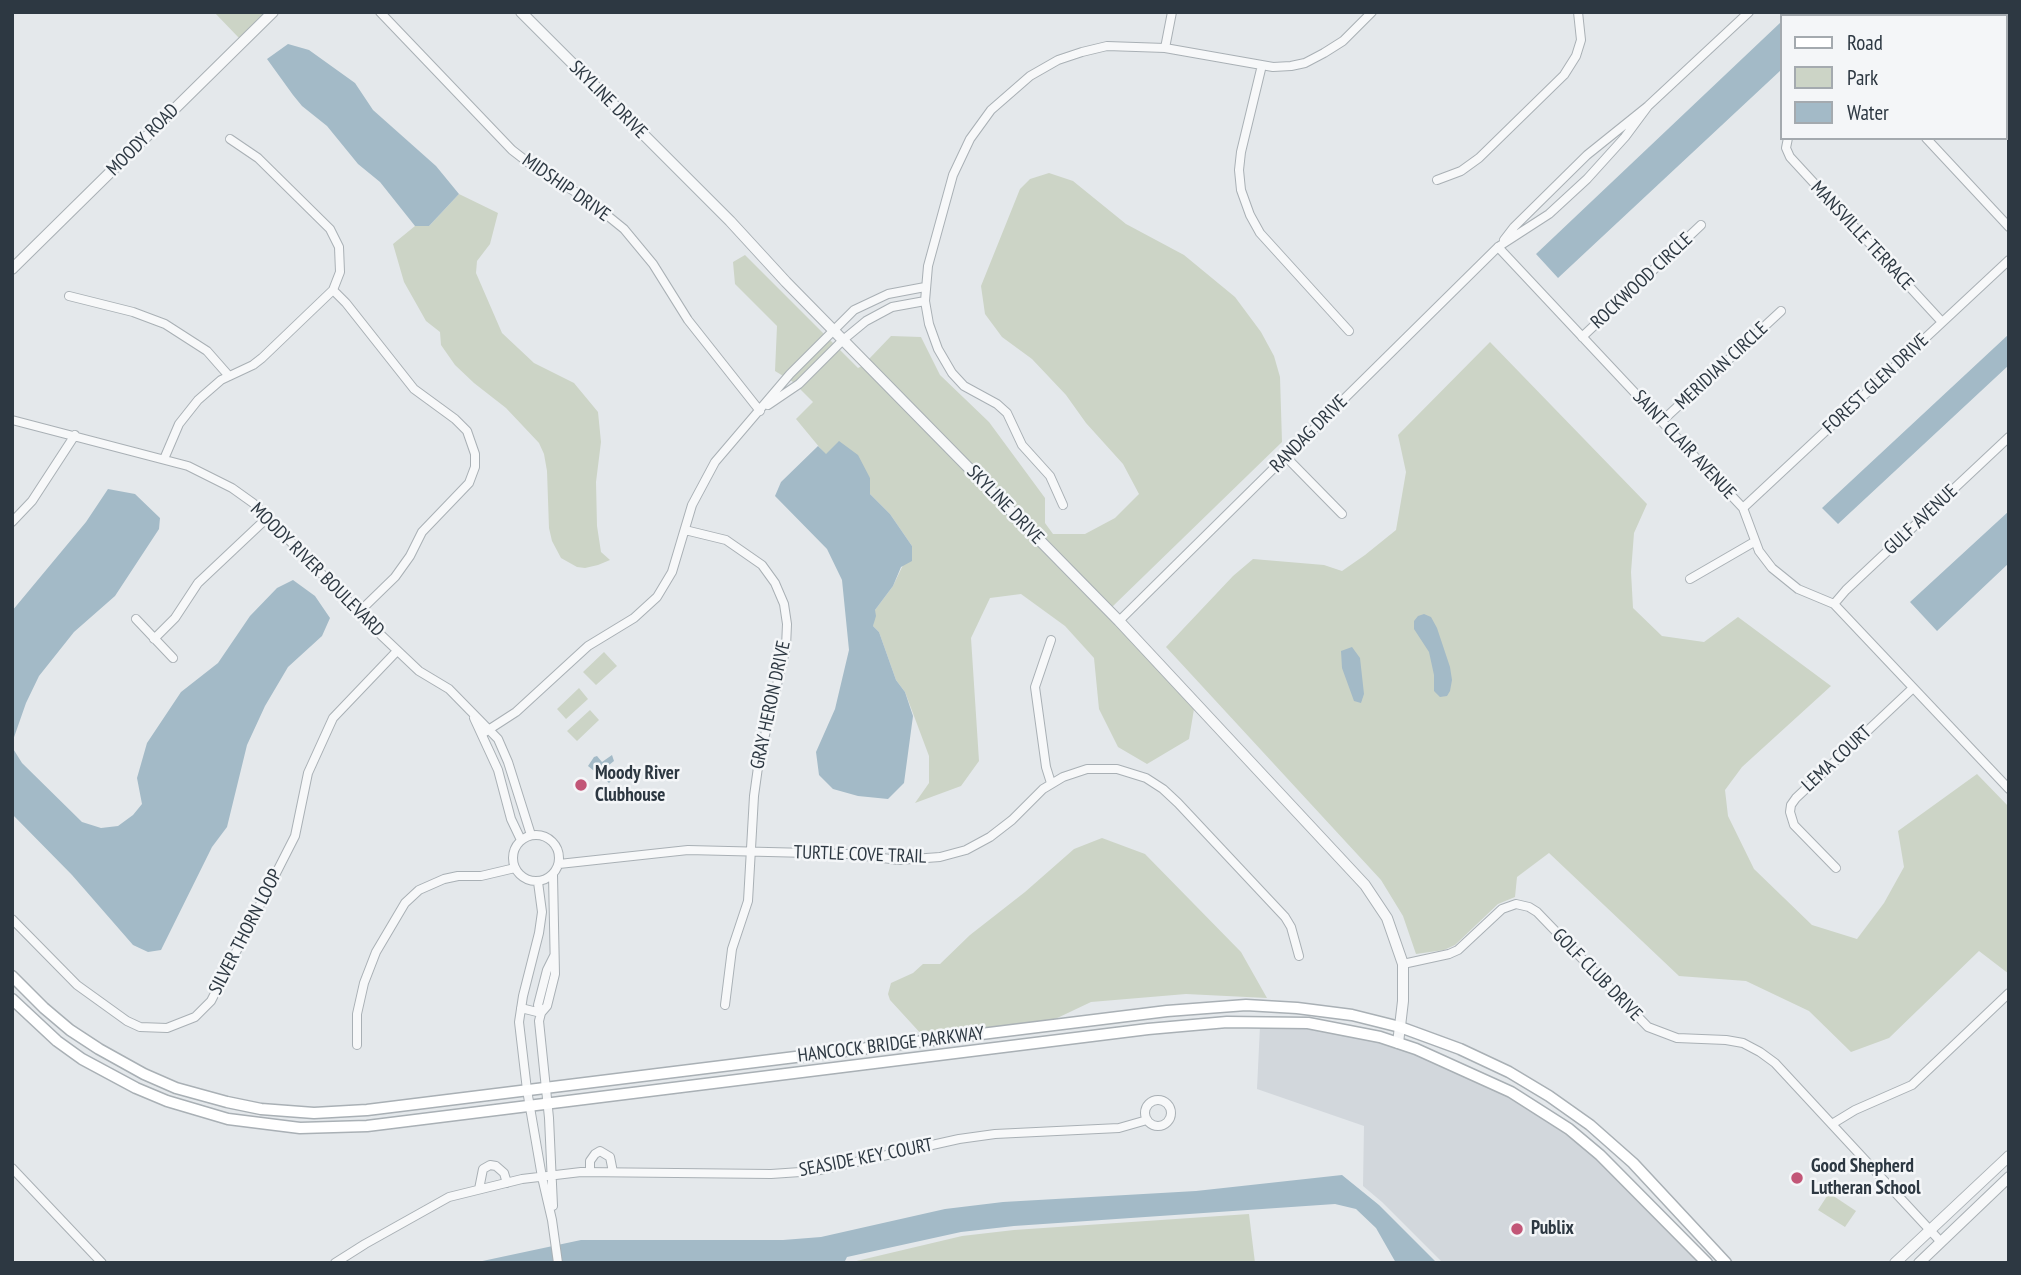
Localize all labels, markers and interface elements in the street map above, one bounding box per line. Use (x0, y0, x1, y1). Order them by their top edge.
legend (1780, 14, 2007, 140)
text: Road (1847, 29, 1883, 56)
street label: SKYLINE DRIVE (564, 56, 652, 144)
text: Park (1847, 64, 1878, 91)
street label: MOODY ROAD (102, 99, 184, 181)
text: Water (1847, 99, 1889, 126)
street label: MIDSHIP DRIVE (518, 149, 614, 227)
street label: MANSVILLE TERRACE (1806, 177, 1918, 295)
street label: ROCKWOOD CIRCLE (1586, 228, 1698, 334)
street label: MERIDIAN CIRCLE (1671, 317, 1773, 415)
street label: FOREST GLEN DRIVE (1818, 329, 1934, 439)
street label: SAINT CLAIR AVENUE (1628, 386, 1740, 504)
street label: RANDAG DRIVE (1266, 391, 1352, 477)
street label: SKYLINE DRIVE (962, 461, 1048, 549)
street label: GULF AVENUE (1879, 480, 1963, 560)
street label: MOODY RIVER BOULEVARD (245, 498, 389, 642)
street label: GRAY HERON DRIVE (746, 639, 796, 771)
street label: LEMA COURT (1798, 721, 1876, 797)
place label: Moody River Clubhouse (595, 763, 679, 807)
marker: Moody River Clubhouse (573, 777, 589, 793)
street label: TURTLE COVE TRAIL (793, 841, 927, 869)
street label: SILVER THORN LOOP (205, 866, 287, 998)
street label: GOLF CLUB DRIVE (1547, 924, 1647, 1026)
street label: HANCOCK BRIDGE PARKWAY (796, 1022, 986, 1068)
street label: SEASIDE KEY COURT (797, 1134, 935, 1182)
place label: Good Shepherd Lutheran School (1811, 1156, 1921, 1200)
marker: Good Shepherd Lutheran School (1789, 1170, 1805, 1186)
place label: Publix (1531, 1218, 1574, 1240)
marker: Publix (1509, 1221, 1525, 1237)

